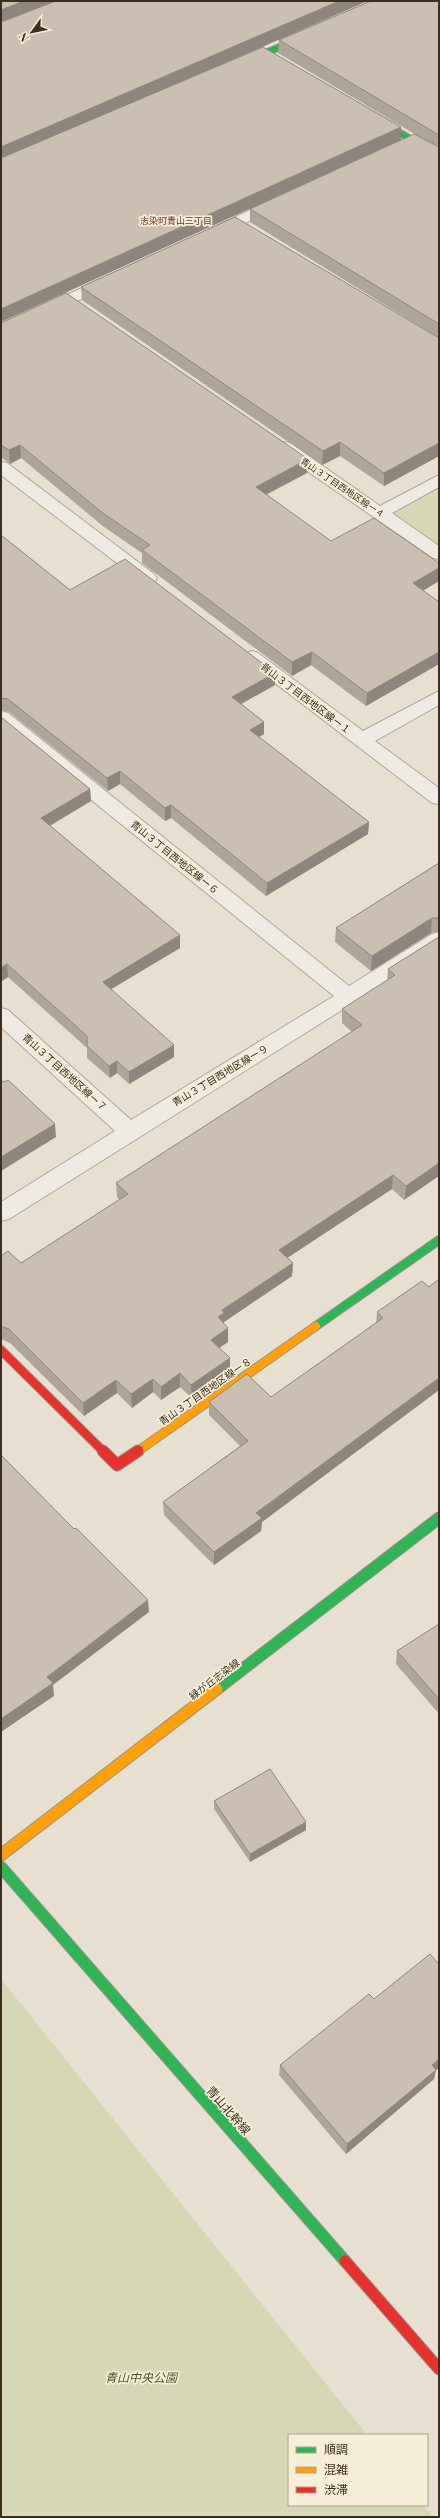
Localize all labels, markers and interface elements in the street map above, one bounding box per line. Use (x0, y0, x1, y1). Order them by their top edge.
north arrow (12, 12, 52, 52)
text: N (15, 30, 32, 45)
district label: 志染町青山三丁目 (140, 214, 212, 226)
street label: 青山３丁目西地区線ー４ (299, 454, 387, 520)
street label: 青山３丁目西地区線ー１ (258, 659, 354, 737)
street label: 青山３丁目西地区線ー６ (128, 817, 222, 897)
street label: 青山３丁目西地区線ー７ (19, 1030, 111, 1114)
street label: 青山３丁目西地区線ー９ (169, 1041, 271, 1109)
street label: 青山３丁目西地区線ー８ (156, 1354, 254, 1428)
street label: 緑が丘志染線 (186, 1655, 242, 1703)
street label: 青山北幹線 (203, 2082, 255, 2138)
park label: 青山中央公園 (105, 2369, 179, 2385)
legend (288, 2434, 428, 2506)
text: 順調 (324, 2441, 348, 2457)
text: 混雑 (324, 2461, 348, 2477)
text: 渋滞 (324, 2481, 348, 2497)

